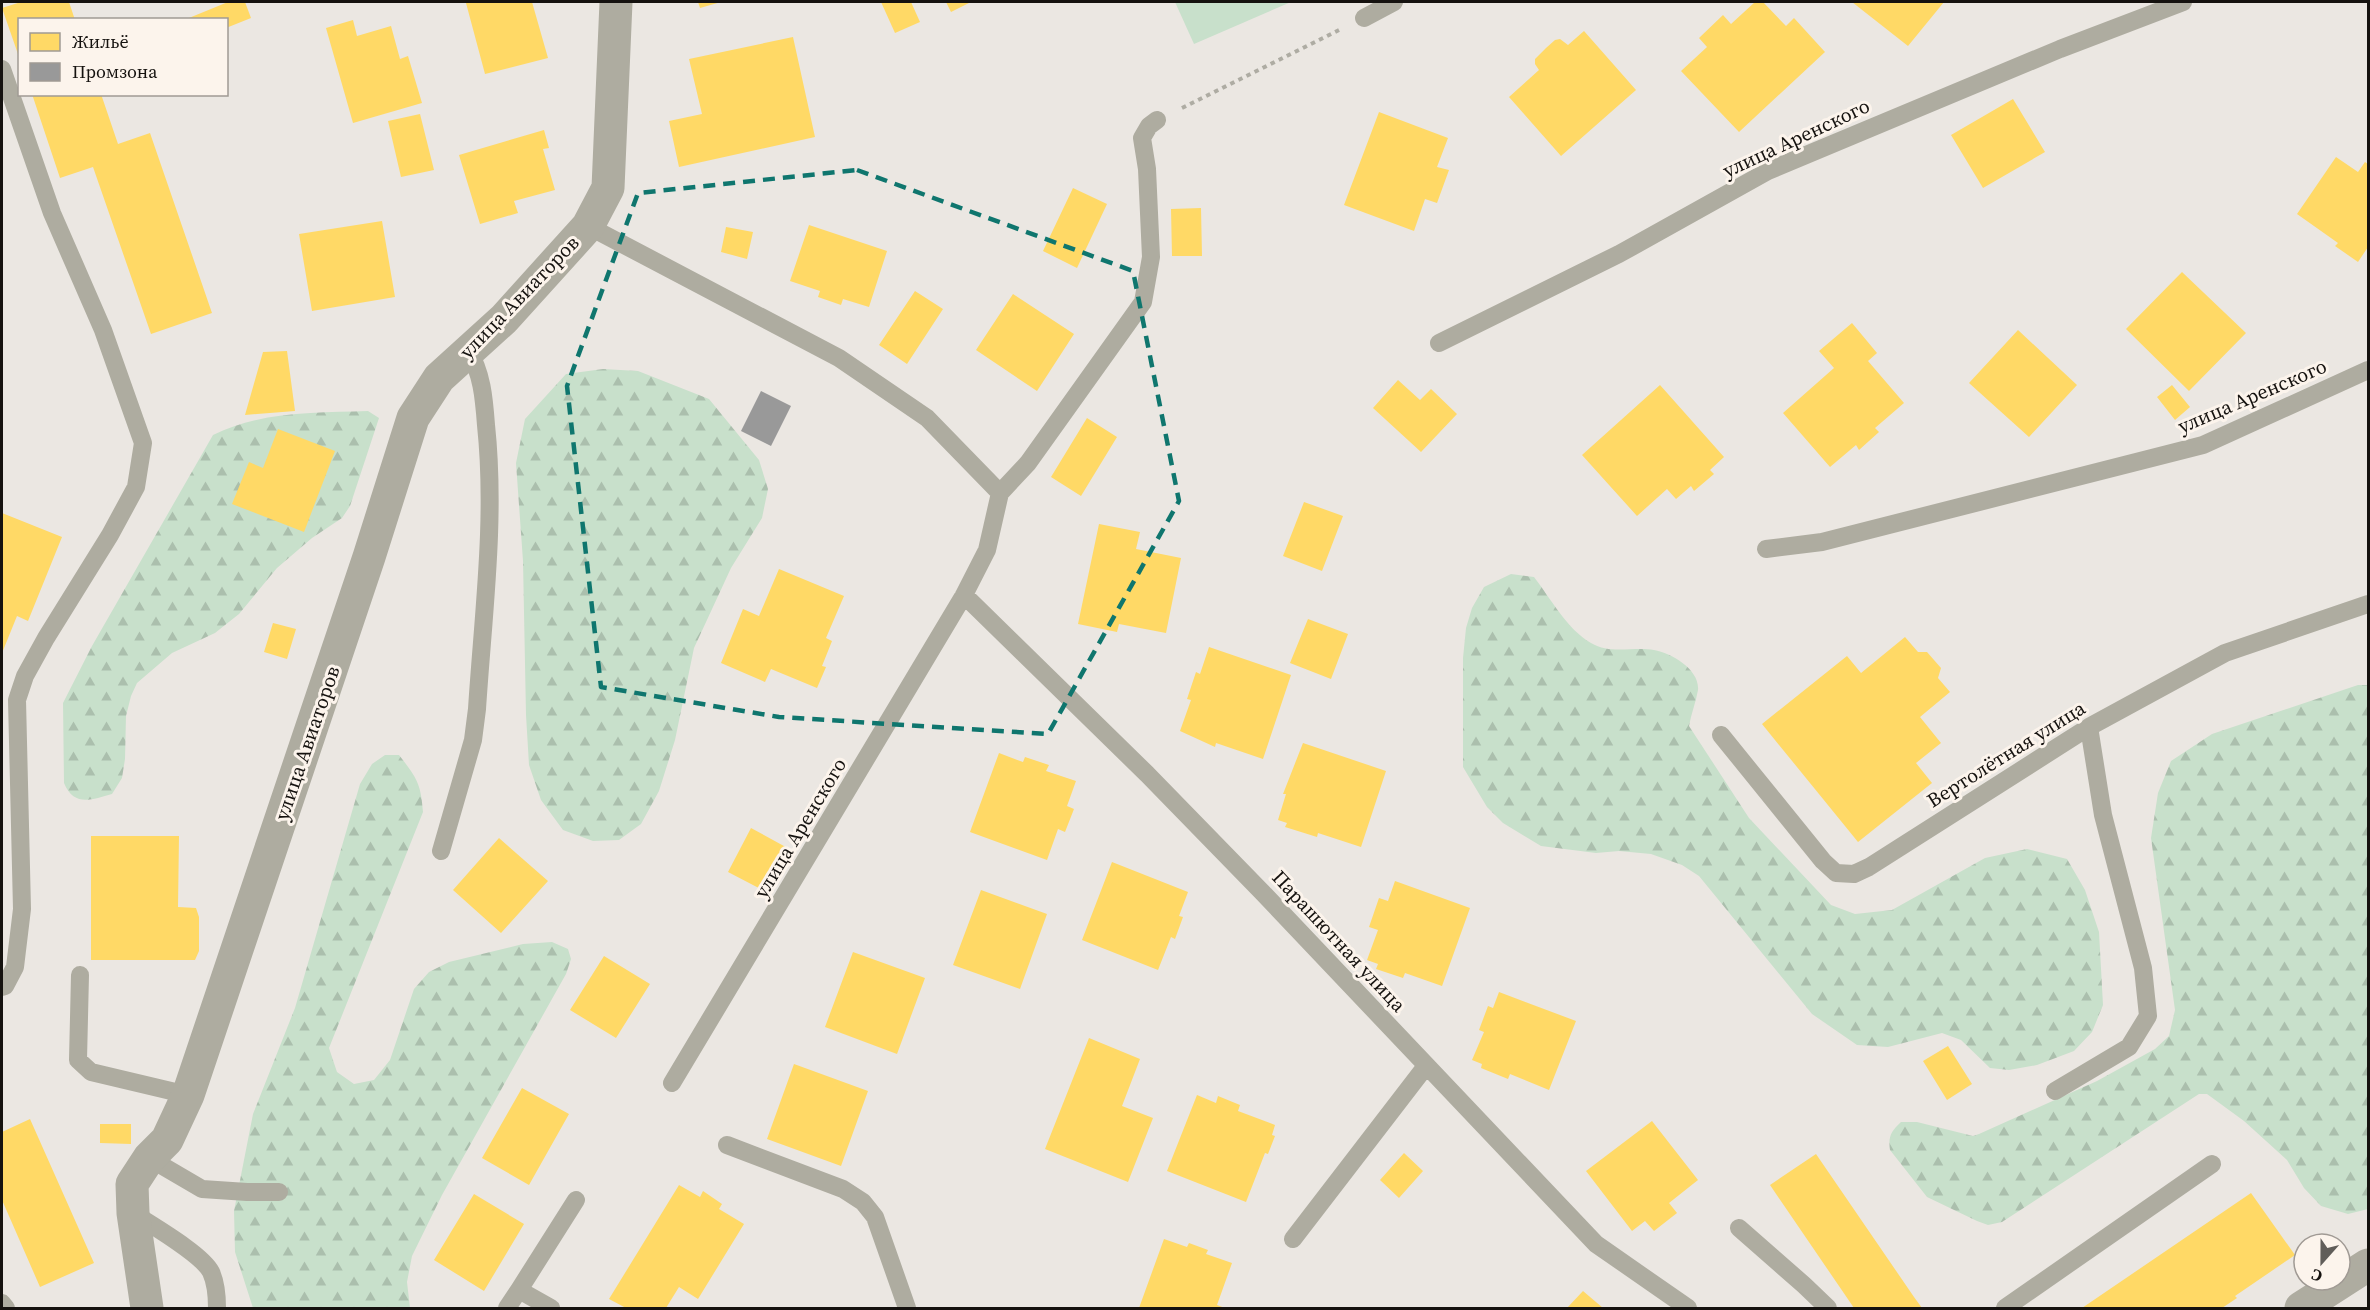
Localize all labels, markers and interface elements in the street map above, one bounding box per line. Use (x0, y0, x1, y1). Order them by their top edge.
legend (18, 18, 228, 96)
text: Жильё (72, 29, 129, 54)
text: Промзона (72, 59, 158, 84)
street label: улица Аренского (1718, 92, 1874, 184)
street label: улица Авиаторов (453, 229, 585, 365)
street label: улица Аренского (2173, 352, 2331, 440)
street label: улица Авиаторов (267, 662, 347, 824)
street label: Вертолётная улица (1921, 693, 2091, 814)
street label: улица Аренского (747, 753, 853, 903)
street label: Парашютная улица (1266, 864, 1413, 1019)
north arrow (2292, 1232, 2352, 1292)
text: С (2308, 1264, 2325, 1288)

